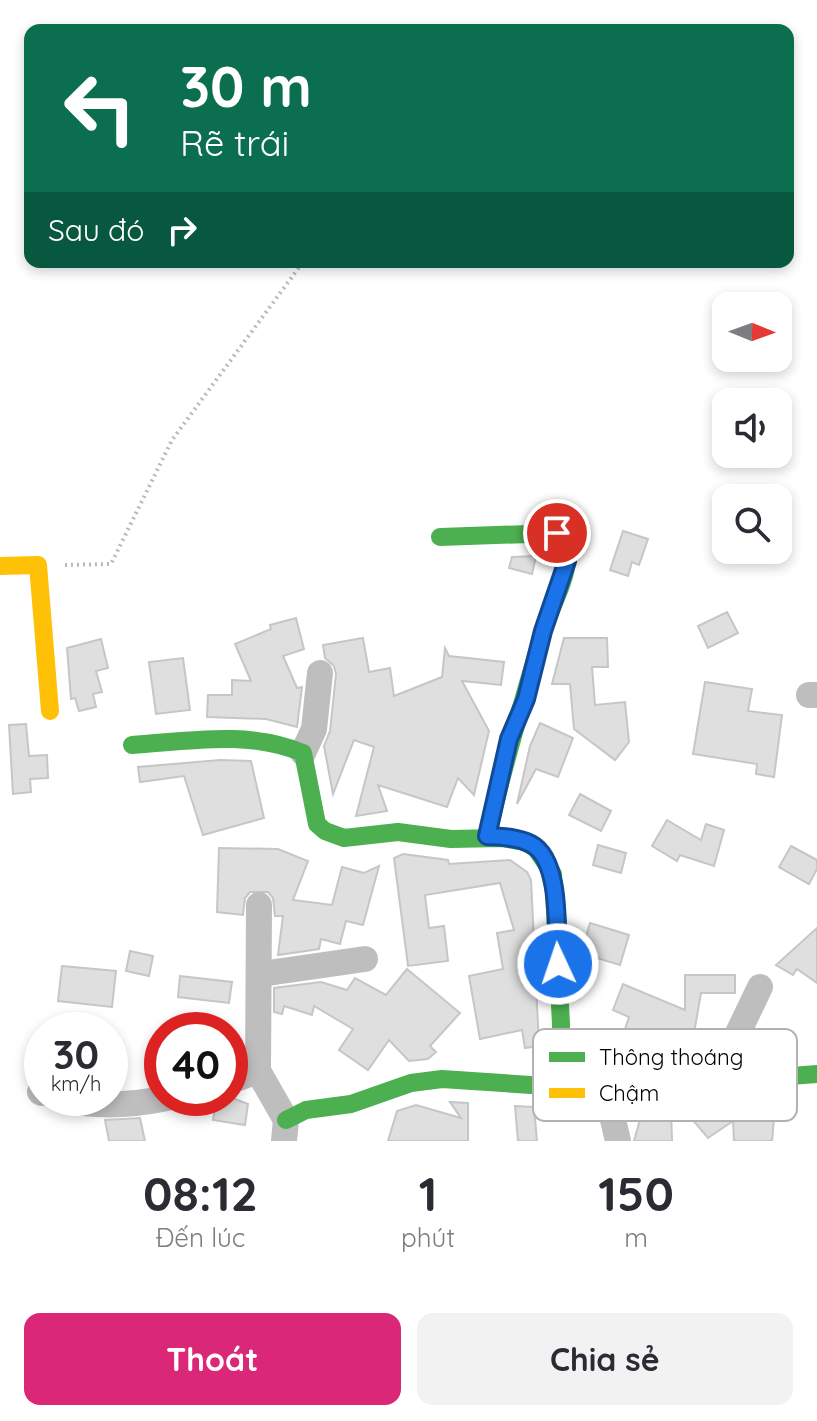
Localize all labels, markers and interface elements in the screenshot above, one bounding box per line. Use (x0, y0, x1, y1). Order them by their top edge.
text: 30 m (180, 51, 312, 121)
icon: left (48, 56, 152, 160)
text: Rẽ trái (180, 120, 289, 165)
icon: right (160, 208, 204, 252)
text: Sau đó (48, 211, 144, 249)
north arrow (712, 292, 792, 372)
map controls (712, 292, 792, 564)
button: sound (712, 388, 792, 468)
button: search (712, 484, 792, 564)
pin (523, 499, 591, 567)
icon: arrive (535, 511, 579, 555)
position arrow (516, 922, 600, 1006)
speed limit sign: 40 (144, 1012, 248, 1116)
text: 30 (53, 1029, 99, 1079)
legend (533, 1029, 797, 1121)
text: Thông thoáng (599, 1043, 744, 1071)
text: km/h (51, 1071, 101, 1096)
text: Chậm (599, 1079, 659, 1107)
text: 08:12 (143, 1163, 258, 1223)
text: 1 (419, 1163, 437, 1223)
text: 150 (598, 1163, 674, 1223)
text: Đến lúc (156, 1221, 245, 1254)
text: phút (401, 1221, 455, 1254)
text: m (624, 1221, 648, 1254)
button: Thoát (24, 1313, 401, 1405)
button: Chia sẻ (417, 1313, 793, 1405)

